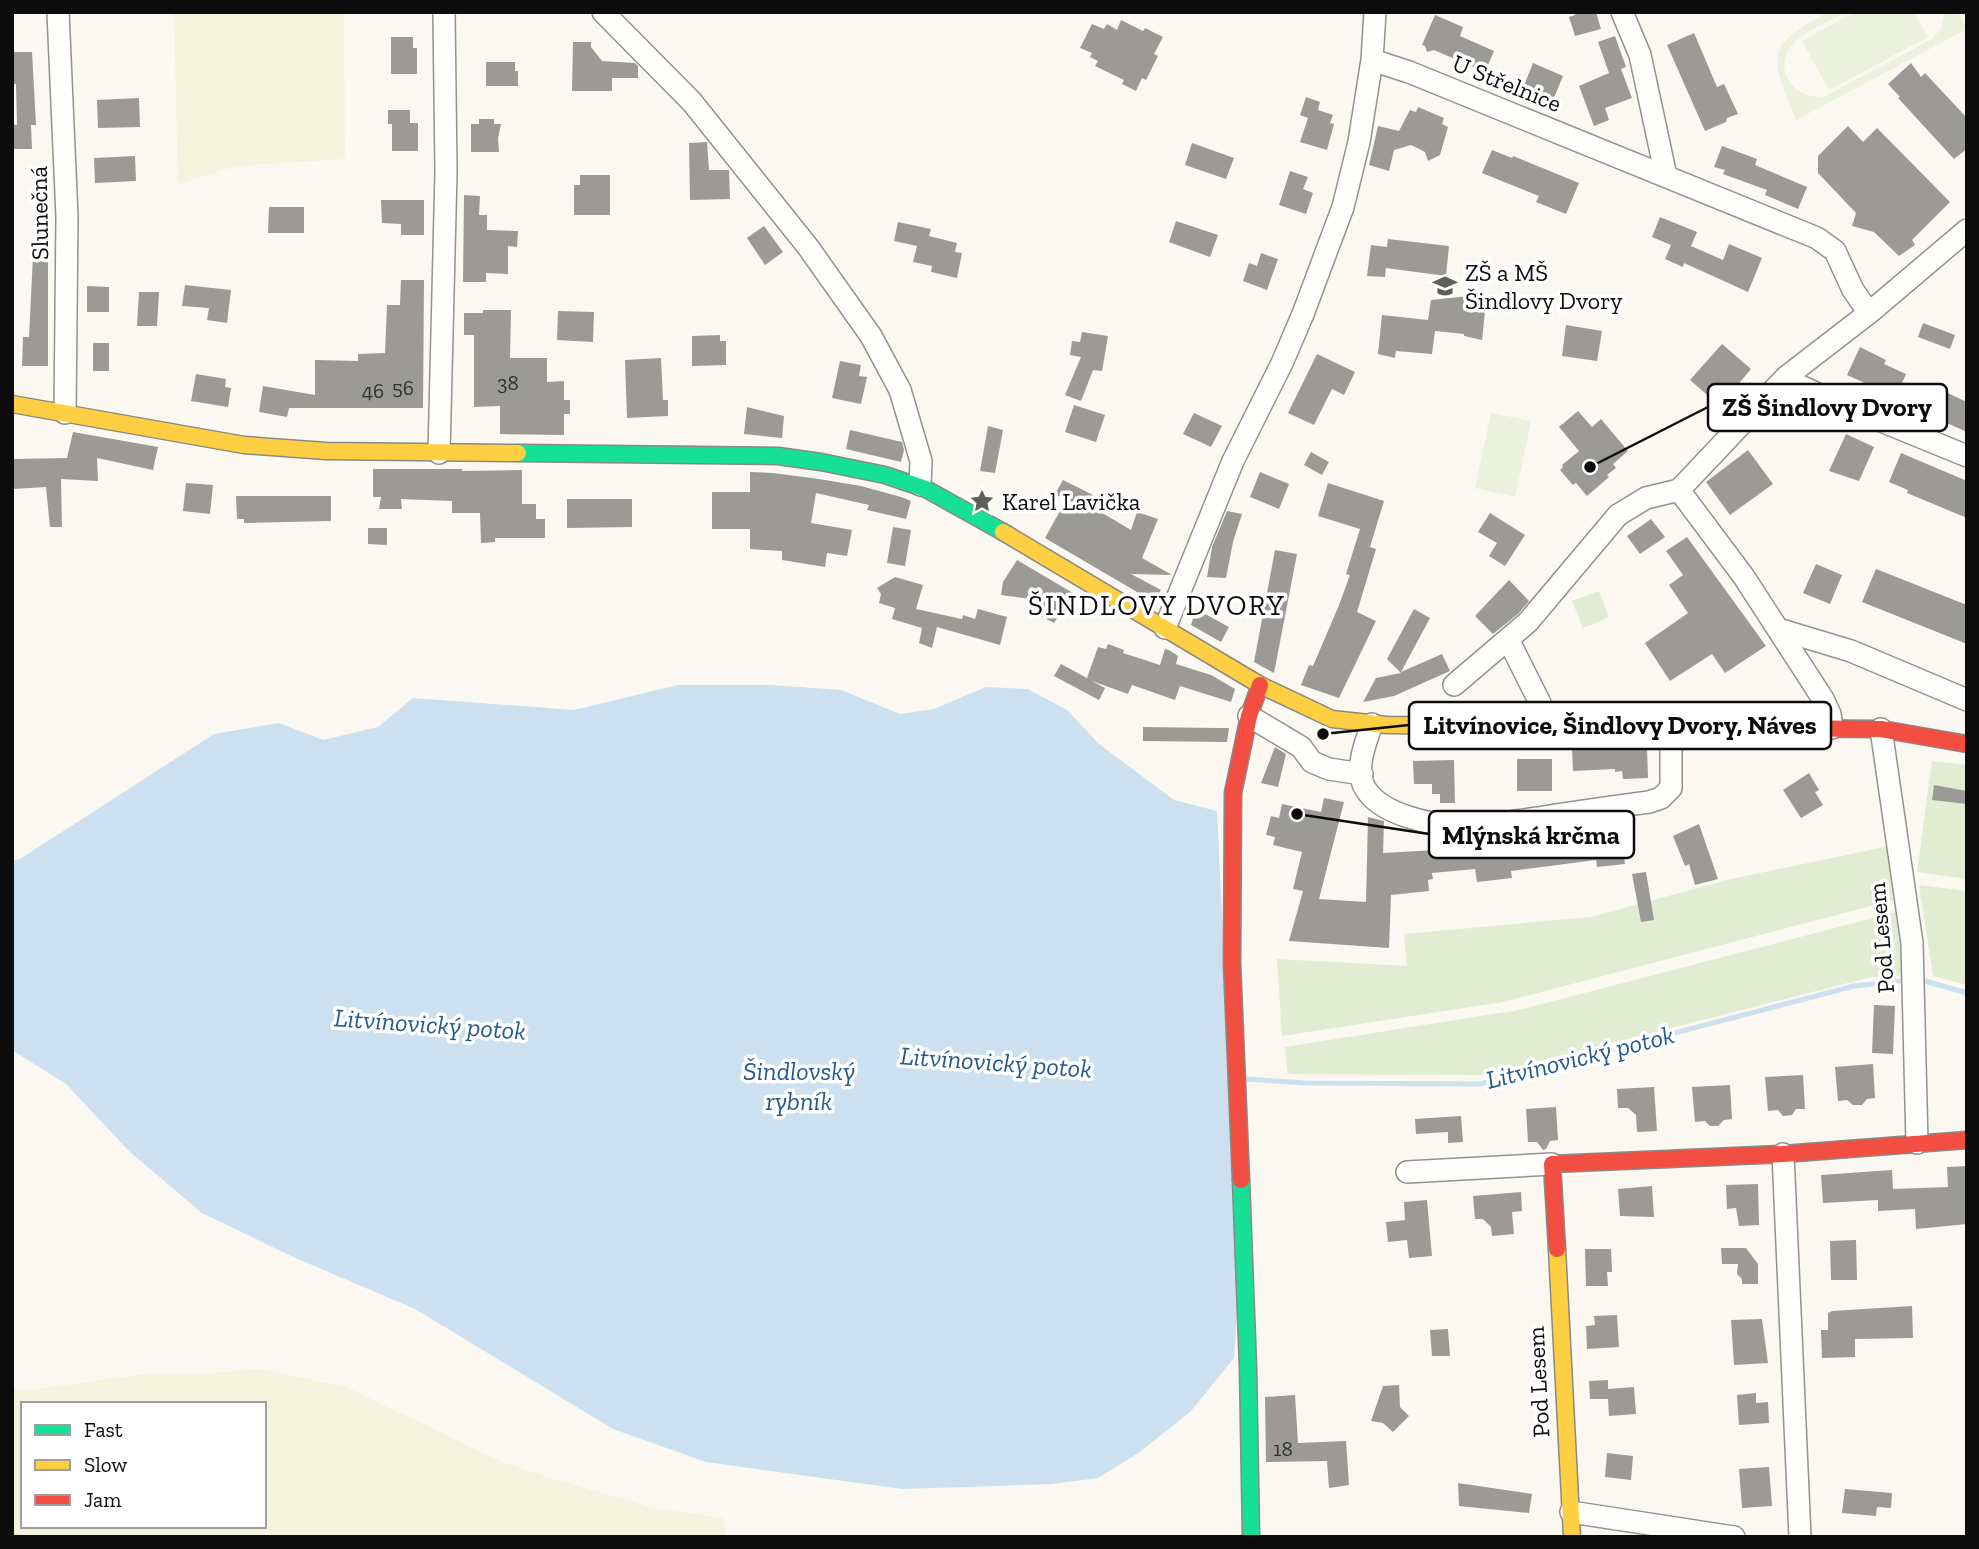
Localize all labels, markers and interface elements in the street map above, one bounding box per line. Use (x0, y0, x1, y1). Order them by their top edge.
street label: U Střelnice (1448, 48, 1566, 118)
street label: Slunečná (24, 165, 54, 260)
place label: ZŠ a MŠ Šindlovy Dvory (1465, 258, 1623, 315)
school or university icon: ZŠ a MŠ Šindlovy Dvory (1431, 272, 1459, 300)
house number: 38 (497, 370, 519, 395)
house number: 56 (392, 375, 414, 400)
house number: 46 (362, 378, 384, 403)
callout: ZŠ Šindlovy Dvory (1708, 384, 1947, 431)
text: ZŠ Šindlovy Dvory (1722, 391, 1932, 423)
place icon: Karel Lavička (968, 487, 996, 515)
place label: Karel Lavička (1002, 487, 1141, 516)
district label: ŠINDLOVY DVORY (1028, 589, 1286, 622)
callout: Litvínovice, Šindlovy Dvory, Náves (1409, 702, 1831, 749)
text: Litvínovice, Šindlovy Dvory, Náves (1423, 709, 1817, 741)
callout: Mlýnská krčma (1429, 811, 1634, 858)
text: Mlýnská krčma (1442, 819, 1620, 851)
street label: Pod Lesem (1862, 881, 1900, 995)
water label: Litvínovický potok (333, 1001, 527, 1047)
water label: Litvínovický potok (1483, 1018, 1677, 1096)
water label: Litvínovický potok (899, 1039, 1093, 1085)
water label: Šindlovský rybník (743, 1055, 855, 1117)
street label: Pod Lesem (1521, 1326, 1555, 1438)
legend (21, 1402, 266, 1528)
text: Fast (84, 1417, 123, 1442)
house number: 18 (1273, 1436, 1293, 1461)
text: Slow (84, 1452, 127, 1477)
text: Jam (84, 1487, 121, 1512)

